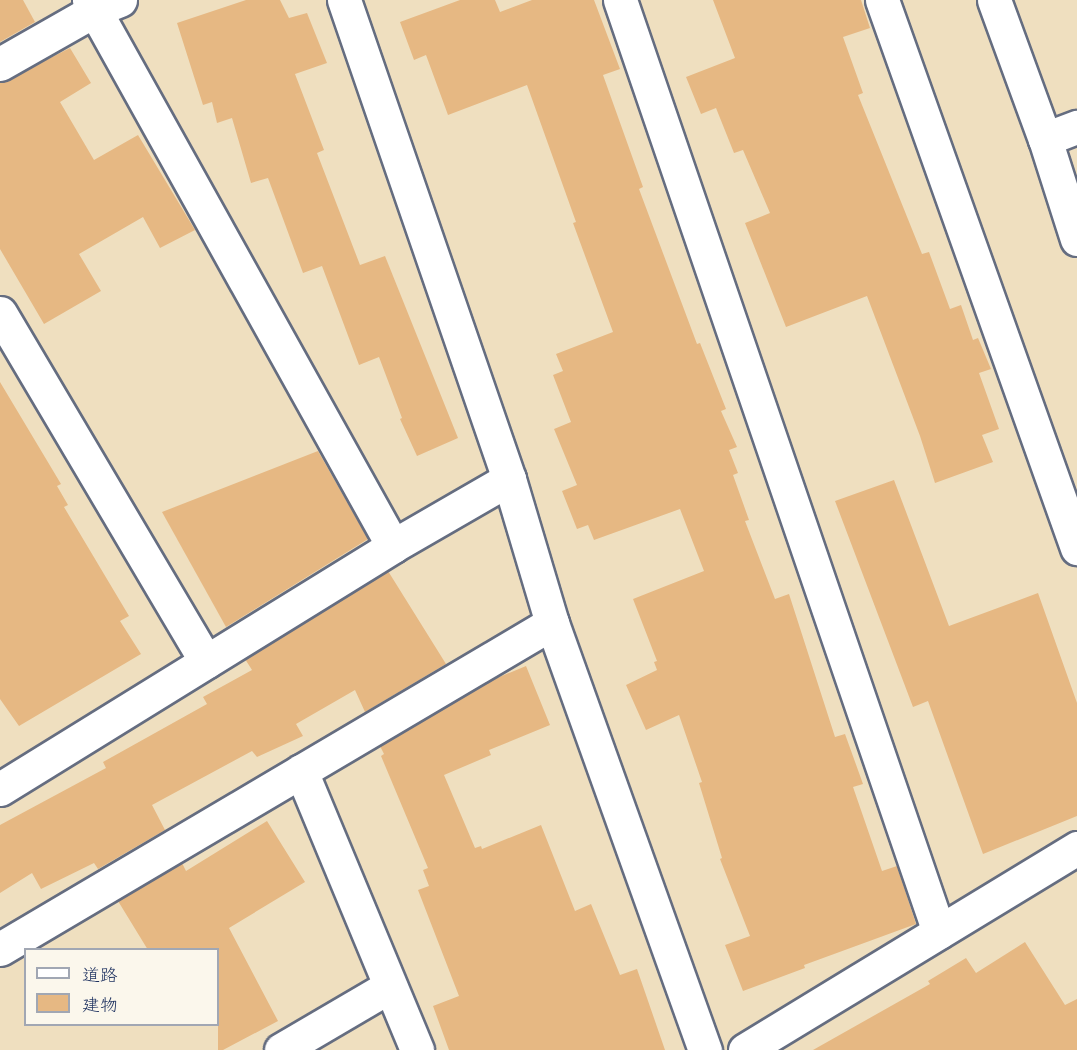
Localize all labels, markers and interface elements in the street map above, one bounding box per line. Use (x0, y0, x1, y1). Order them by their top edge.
legend (24, 948, 219, 1026)
text: 道路 (82, 965, 118, 986)
text: 建物 (82, 995, 118, 1016)

